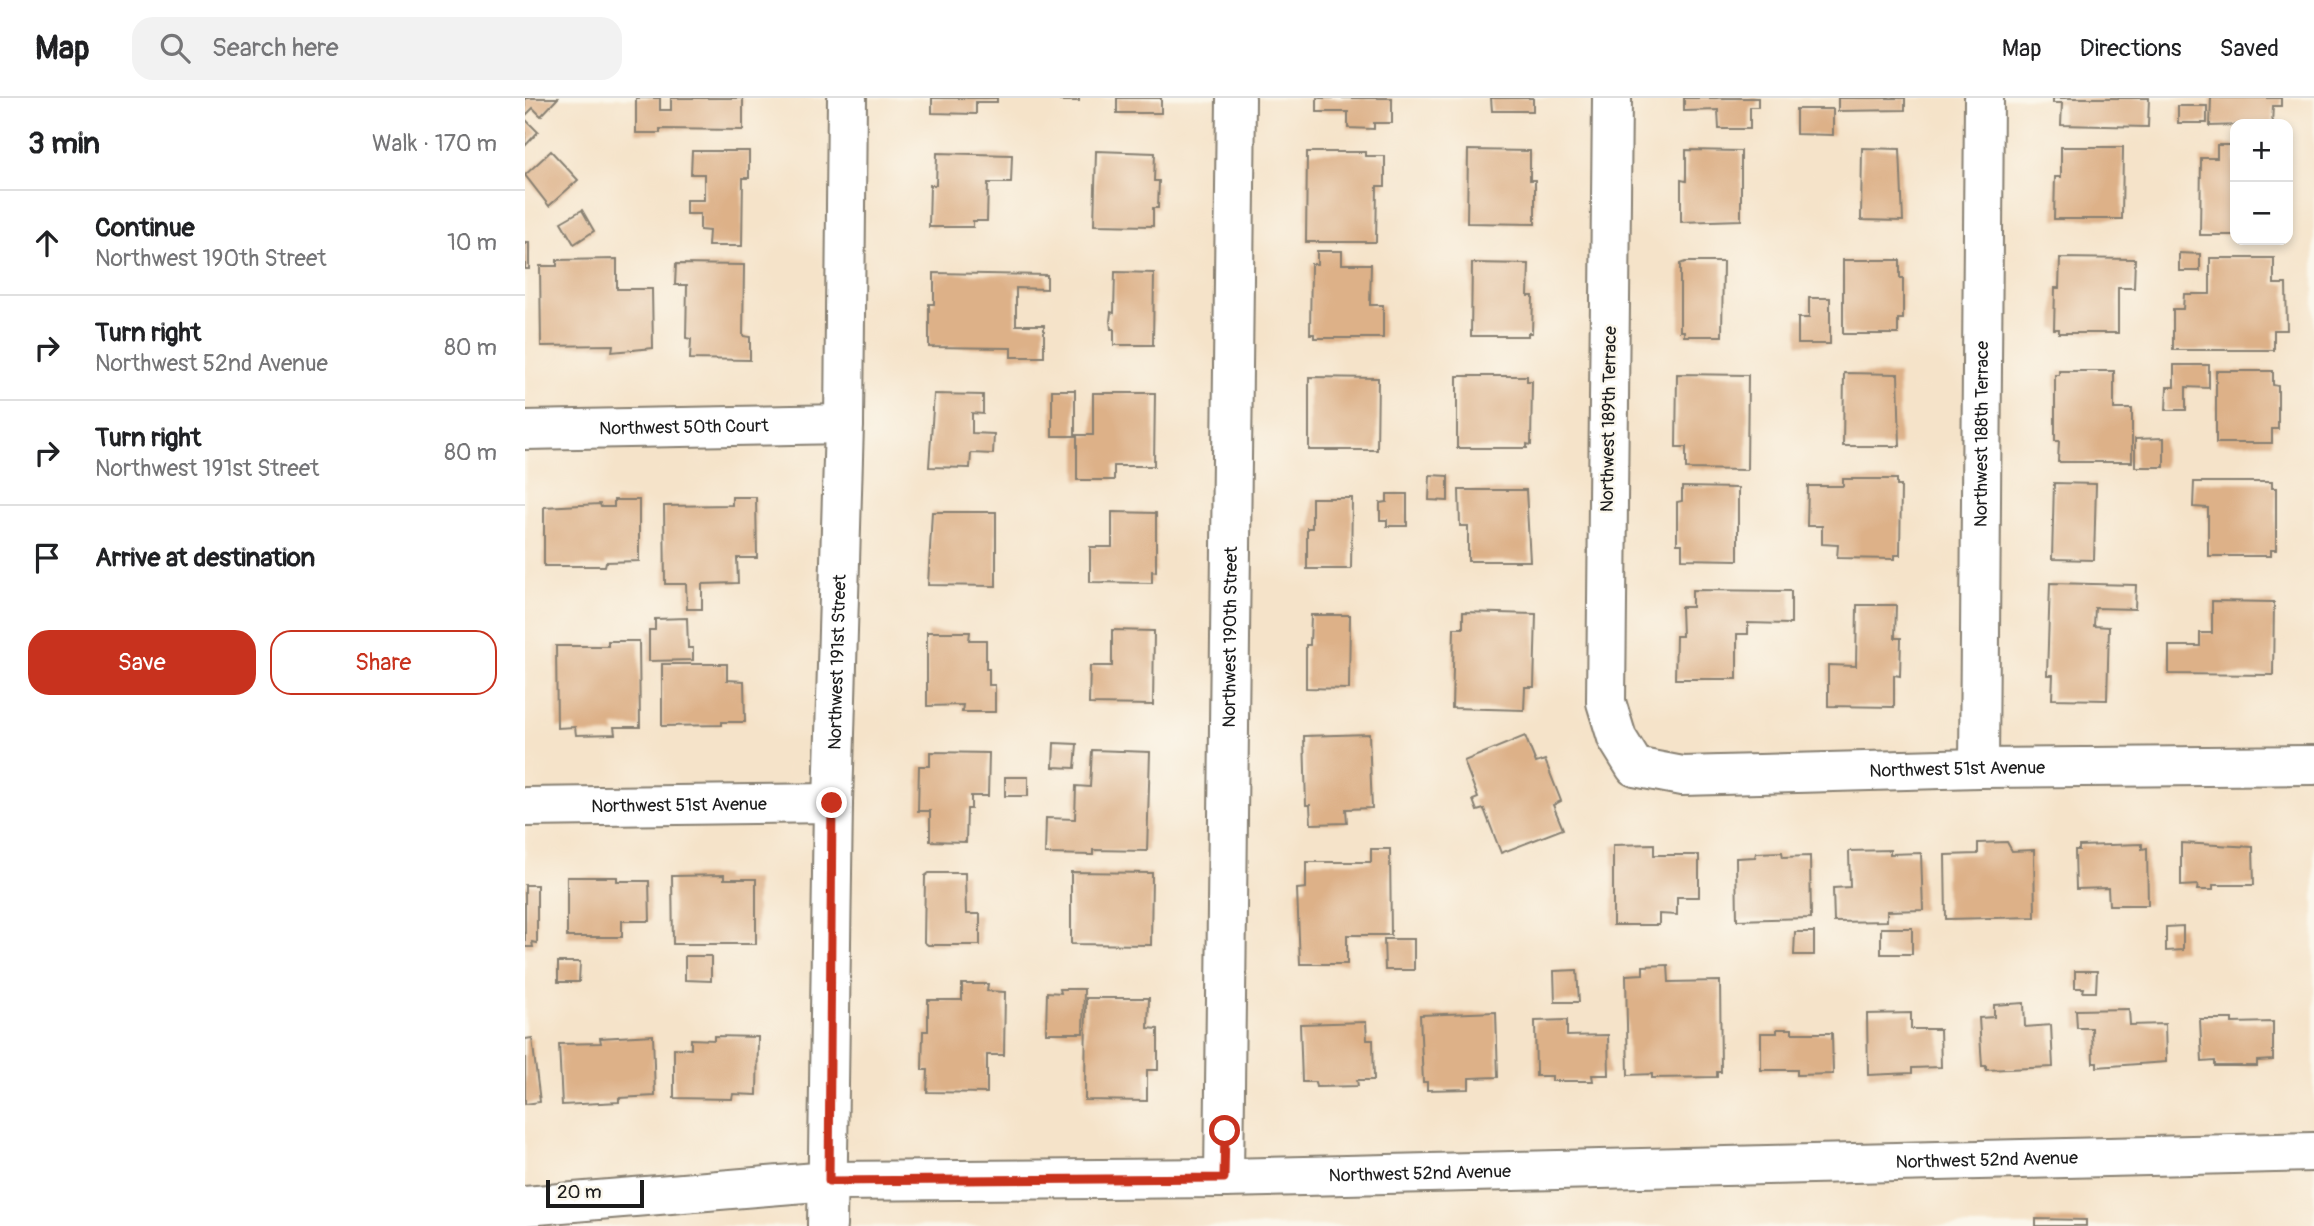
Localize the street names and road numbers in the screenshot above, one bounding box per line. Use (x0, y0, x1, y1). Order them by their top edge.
street label: Northwest 189th Terrace (1596, 326, 1622, 512)
street label: Northwest 188th Terrace (1969, 341, 1994, 527)
street label: Northwest 50th Court (599, 414, 770, 440)
street label: Northwest 190th Street (1218, 545, 1243, 728)
street label: Northwest 191st Street (823, 573, 851, 750)
street label: Northwest 51st Avenue (1869, 756, 2045, 782)
street label: Northwest 51st Avenue (591, 792, 767, 818)
street label: Northwest 52nd Avenue (1895, 1146, 2078, 1173)
street label: Northwest 52nd Avenue (1328, 1160, 1511, 1187)

